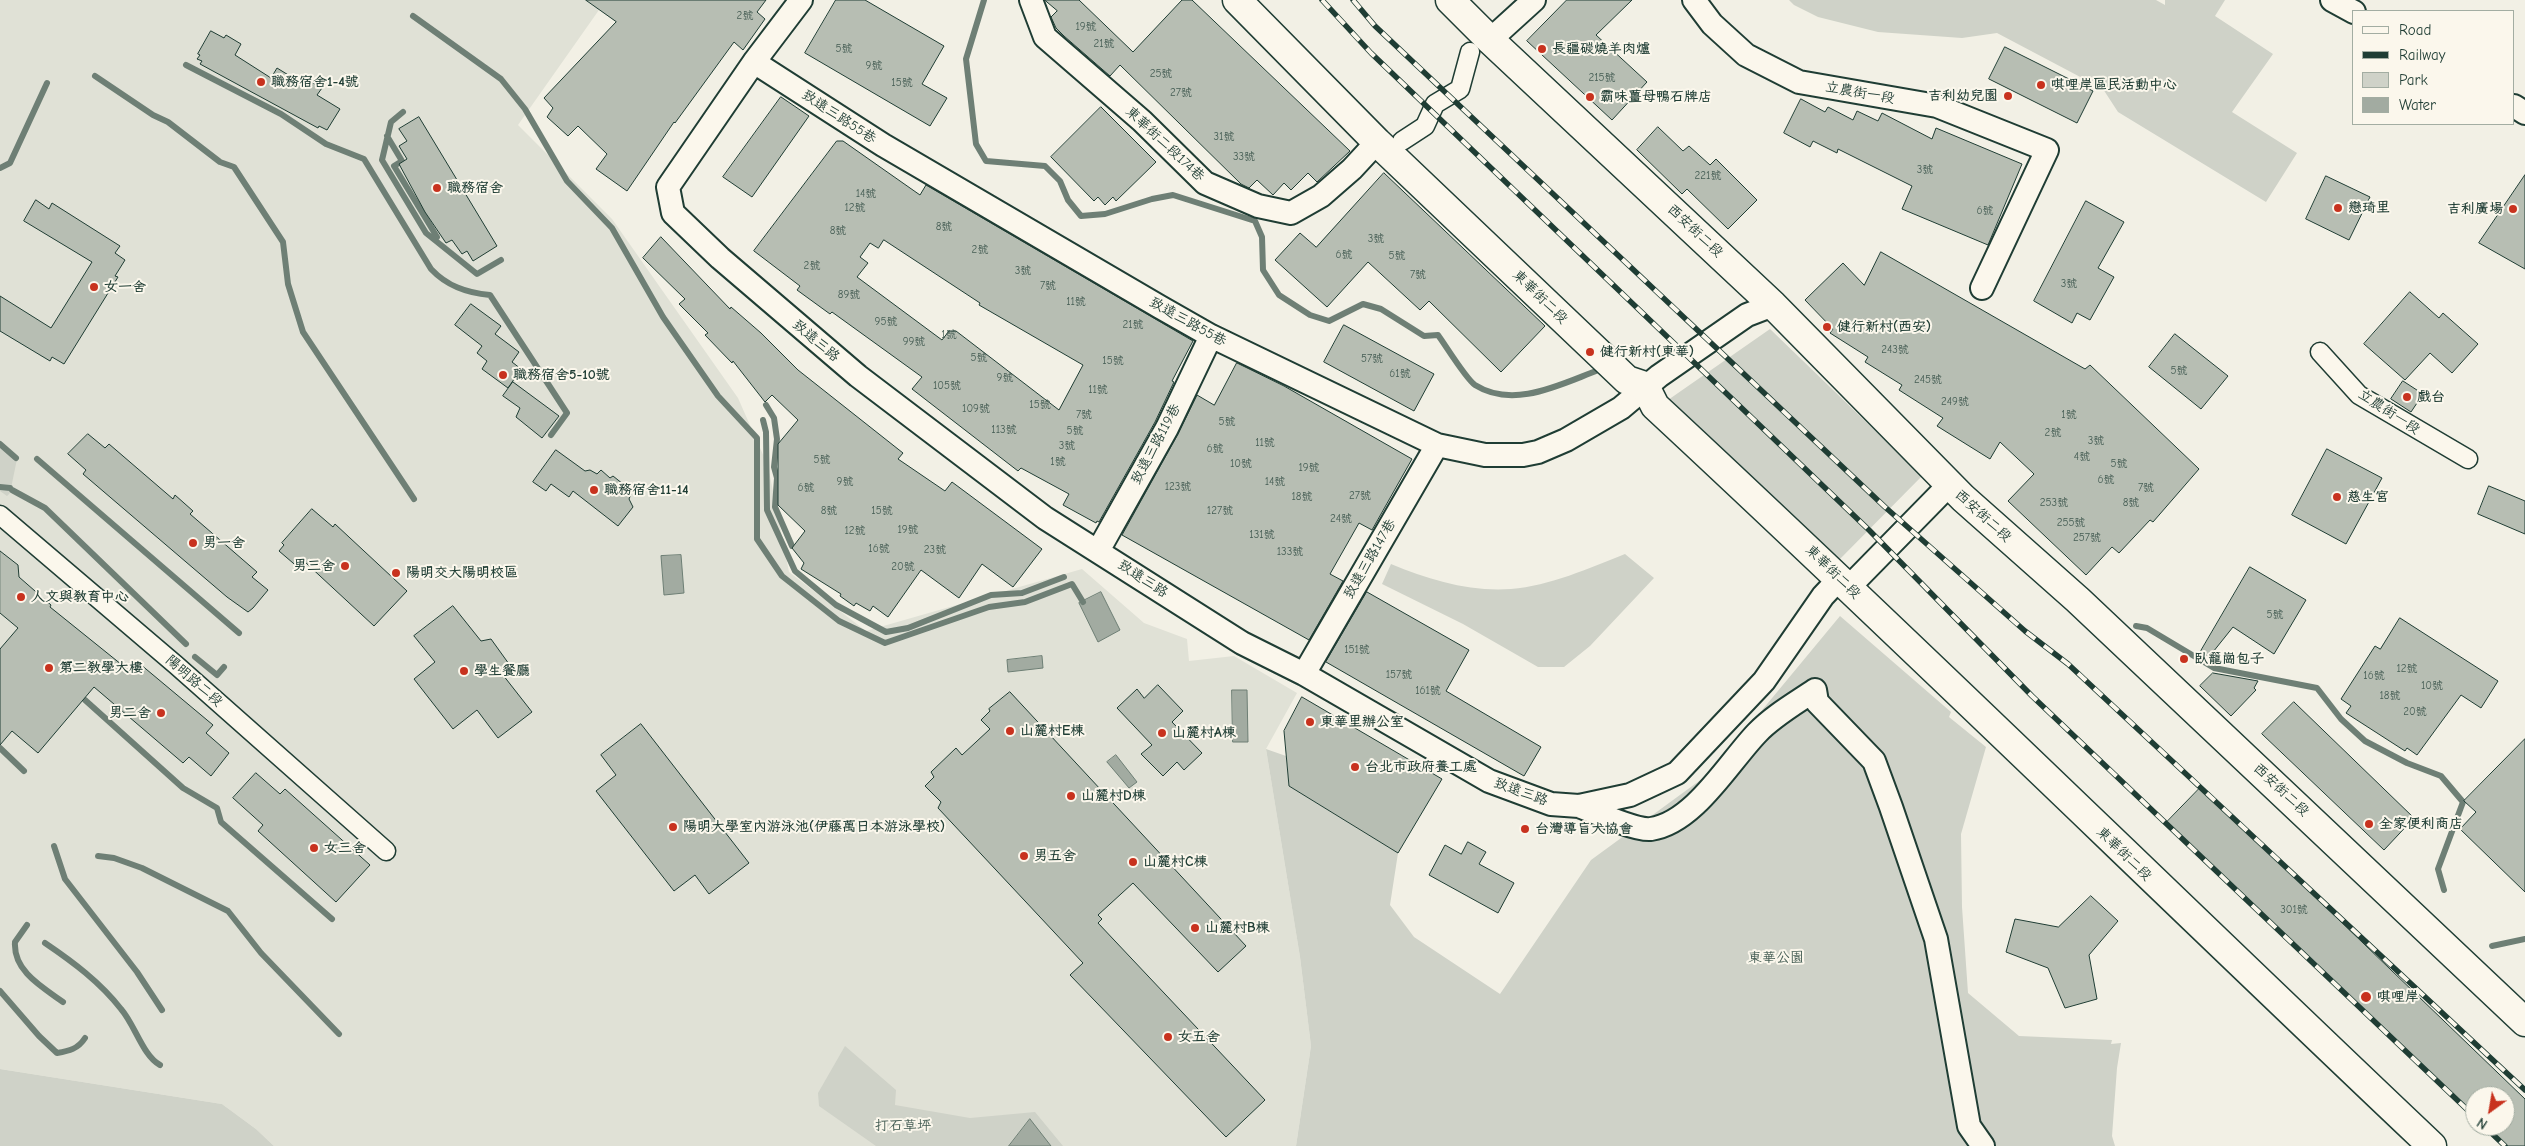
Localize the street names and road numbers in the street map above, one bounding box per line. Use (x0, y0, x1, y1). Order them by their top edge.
street label: 立農街一段 (1824, 79, 1896, 107)
street label: 致遠三路55巷 (799, 87, 879, 147)
street label: 東華街二段174巷 (1122, 103, 1208, 185)
street label: 西安街二段 (1664, 201, 1726, 261)
street label: 東華街二段 (1509, 267, 1571, 327)
street label: 致遠三路55巷 (1147, 294, 1229, 350)
street label: 致遠三路 (789, 317, 843, 365)
street label: 立農街一段 (2355, 386, 2423, 438)
street label: 致遠三路119巷 (1128, 401, 1184, 487)
street label: 西安街二段 (1951, 486, 2015, 546)
street label: 致遠三路147巷 (1340, 516, 1400, 602)
street label: 東華街二段 (1802, 542, 1864, 602)
street label: 致遠三路 (1115, 557, 1171, 601)
street label: 陽明路二段 (162, 652, 226, 710)
street label: 西安街二段 (2250, 760, 2312, 820)
street label: 致遠三路 (1492, 775, 1550, 809)
street label: 東華街二段 (2093, 824, 2155, 884)

